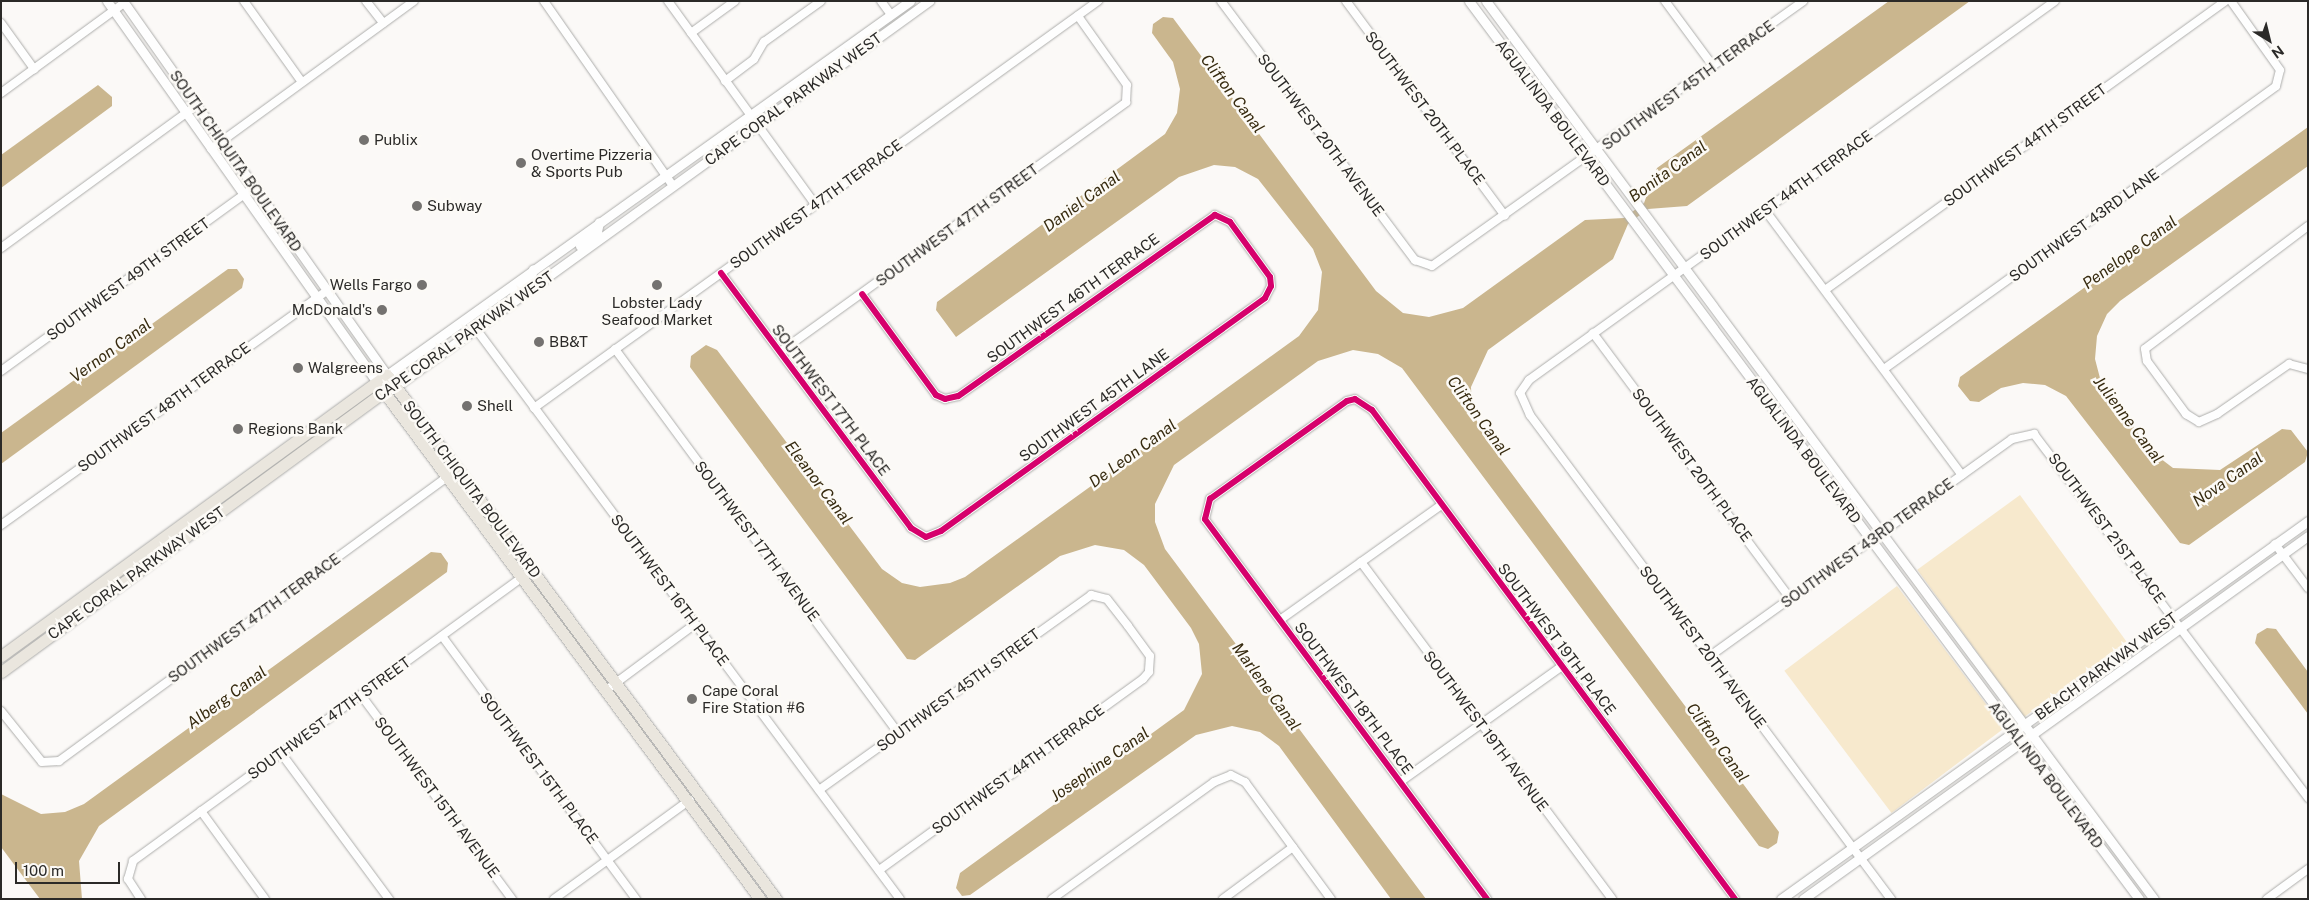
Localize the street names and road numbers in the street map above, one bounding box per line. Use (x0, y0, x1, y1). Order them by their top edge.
street label: SOUTHWEST 45TH TERRACE (1598, 16, 1778, 154)
street label: SOUTHWEST 20TH PLACE (1361, 28, 1489, 188)
street label: CAPE CORAL PARKWAY WEST (701, 29, 885, 169)
street label: AGUALINDA BOULEVARD (1492, 36, 1614, 190)
street label: SOUTHWEST 20TH AVENUE (1254, 50, 1388, 220)
street label: SOUTH CHIQUITA BOULEVARD (166, 67, 306, 255)
street label: SOUTHWEST 44TH STREET (1940, 80, 2110, 210)
street label: SOUTHWEST 44TH TERRACE (1696, 126, 1876, 264)
street label: SOUTHWEST 47TH TERRACE (726, 135, 906, 273)
street label: SOUTHWEST 47TH STREET (872, 160, 1042, 290)
street label: SOUTHWEST 43RD LANE (2006, 165, 2162, 285)
street label: SOUTHWEST 49TH STREET (43, 214, 213, 344)
street label: SOUTHWEST 46TH TERRACE (983, 229, 1163, 367)
street label: CAPE CORAL PARKWAY WEST (371, 267, 557, 405)
street label: SOUTHWEST 17TH PLACE (768, 321, 894, 479)
street label: SOUTHWEST 48TH TERRACE (74, 338, 254, 476)
street label: SOUTHWEST 45TH LANE (1016, 345, 1172, 465)
street label: AGUALINDA BOULEVARD (1743, 373, 1865, 527)
street label: SOUTHWEST 20TH PLACE (1628, 385, 1756, 545)
street label: SOUTH CHIQUITA BOULEVARD (399, 397, 545, 581)
street label: SOUTHWEST 21ST PLACE (2045, 449, 2169, 607)
street label: SOUTHWEST 17TH AVENUE (691, 457, 823, 625)
street label: SOUTHWEST 43RD TERRACE (1777, 474, 1957, 612)
street label: CAPE CORAL PARKWAY WEST (44, 503, 228, 643)
street label: SOUTHWEST 16TH PLACE (607, 511, 733, 669)
street label: SOUTHWEST 47TH TERRACE (164, 549, 344, 687)
street label: SOUTHWEST 19TH PLACE (1494, 560, 1620, 718)
street label: SOUTHWEST 20TH AVENUE (1636, 562, 1770, 732)
street label: BEACH PARKWAY WEST (2031, 608, 2181, 724)
street label: SOUTHWEST 18TH PLACE (1291, 618, 1417, 778)
street label: SOUTHWEST 45TH STREET (873, 625, 1043, 755)
street label: SOUTHWEST 19TH AVENUE (1420, 647, 1552, 815)
street label: SOUTHWEST 47TH STREET (244, 653, 414, 783)
street label: SOUTHWEST 15TH PLACE (476, 689, 602, 847)
street label: AGUALINDA BOULEVARD (1985, 698, 2107, 852)
street label: SOUTHWEST 44TH TERRACE (928, 700, 1108, 838)
street label: SOUTHWEST 15TH AVENUE (371, 713, 503, 881)

